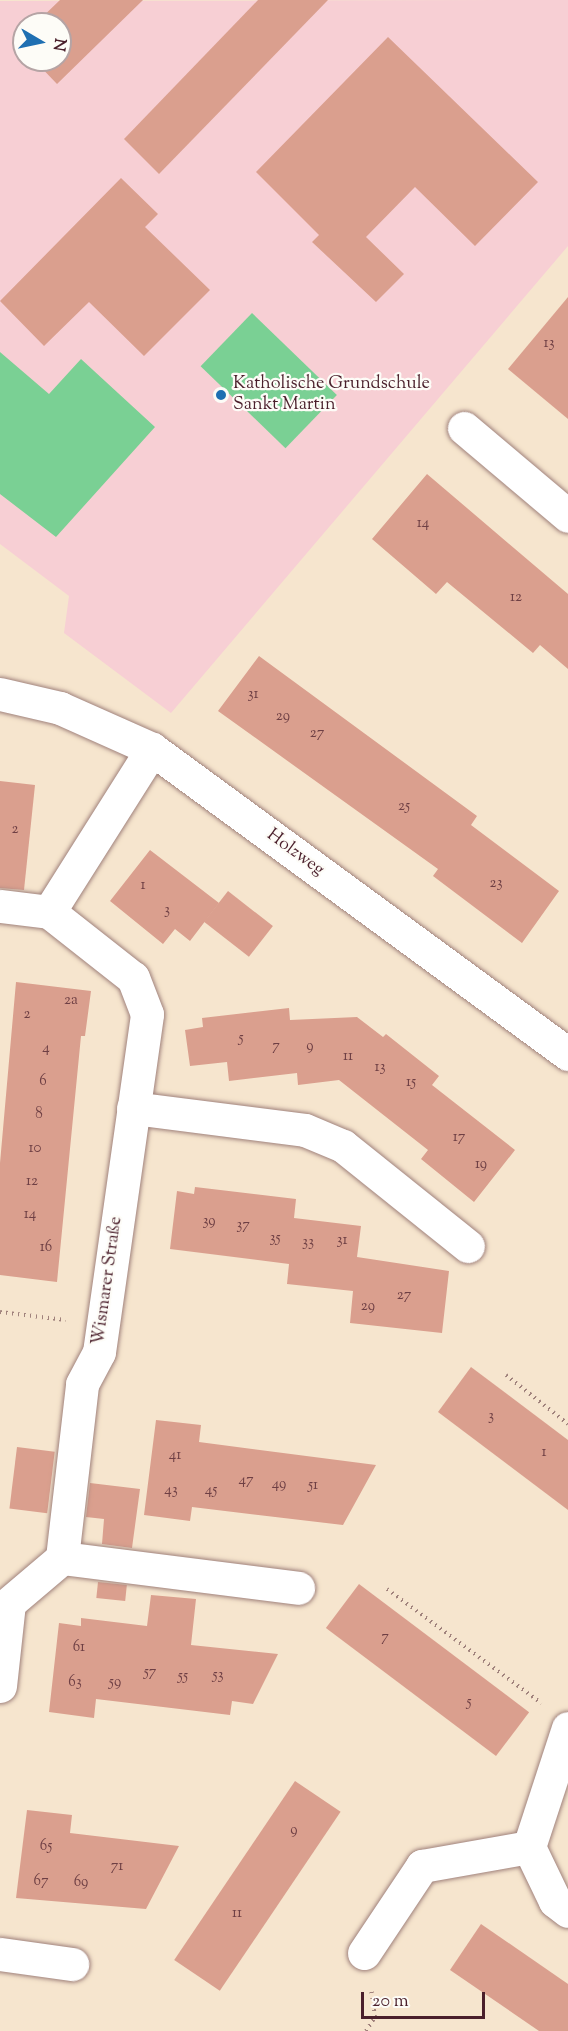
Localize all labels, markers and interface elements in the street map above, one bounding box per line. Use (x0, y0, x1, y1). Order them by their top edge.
north arrow (12, 12, 72, 72)
text: N (46, 36, 71, 53)
house number: 13 (543, 335, 555, 353)
place label: Katholische Grundschule Sankt Martin (233, 374, 430, 416)
marker: Katholische Grundschule Sankt Martin (214, 388, 228, 402)
house number: 14 (417, 515, 429, 533)
house number: 12 (510, 589, 522, 607)
house number: 31 (247, 686, 259, 704)
house number: 29 (276, 708, 290, 726)
house number: 27 (310, 725, 324, 743)
house number: 25 (398, 798, 410, 816)
house number: 2 (11, 821, 19, 839)
street label: Holzweg (262, 825, 328, 881)
house number: 23 (489, 875, 503, 893)
house number: 1 (140, 877, 146, 895)
house number: 3 (164, 902, 170, 920)
house number: 2a (64, 992, 78, 1010)
house number: 2 (23, 1006, 31, 1024)
house number: 5 (238, 1030, 244, 1048)
house number: 7 (272, 1038, 280, 1056)
house number: 9 (306, 1038, 314, 1056)
house number: 4 (42, 1040, 50, 1058)
house number: 11 (343, 1048, 353, 1066)
house number: 13 (374, 1059, 386, 1077)
house number: 6 (39, 1073, 47, 1091)
house number: 15 (406, 1074, 416, 1092)
house number: 8 (35, 1106, 43, 1124)
house number: 17 (453, 1129, 465, 1147)
house number: 10 (29, 1140, 41, 1158)
house number: 19 (475, 1156, 487, 1174)
house number: 12 (26, 1173, 38, 1191)
house number: 14 (24, 1206, 36, 1224)
house number: 39 (202, 1213, 216, 1231)
street label: Wismarer Straße (88, 1215, 128, 1347)
house number: 37 (236, 1217, 250, 1235)
house number: 35 (269, 1230, 281, 1248)
house number: 31 (336, 1232, 348, 1250)
house number: 33 (302, 1234, 314, 1252)
house number: 16 (40, 1239, 52, 1257)
house number: 27 (397, 1287, 411, 1305)
house number: 29 (361, 1298, 375, 1316)
house number: 3 (488, 1408, 494, 1426)
house number: 1 (541, 1444, 547, 1462)
house number: 41 (169, 1447, 181, 1465)
house number: 47 (238, 1472, 254, 1490)
house number: 49 (272, 1476, 286, 1494)
house number: 51 (308, 1477, 318, 1495)
house number: 43 (164, 1482, 178, 1500)
house number: 45 (205, 1482, 217, 1500)
house number: 7 (381, 1629, 389, 1647)
house number: 61 (73, 1639, 85, 1657)
house number: 57 (144, 1664, 156, 1682)
house number: 53 (212, 1667, 224, 1685)
house number: 55 (178, 1668, 188, 1686)
house number: 63 (68, 1674, 82, 1692)
house number: 59 (109, 1674, 121, 1692)
house number: 5 (466, 1694, 472, 1712)
house number: 9 (290, 1822, 298, 1840)
house number: 65 (40, 1838, 52, 1856)
house number: 71 (111, 1858, 123, 1876)
house number: 67 (34, 1873, 48, 1891)
house number: 69 (74, 1874, 88, 1892)
house number: 11 (232, 1905, 242, 1923)
scale bar (364, 1980, 488, 2018)
text: 20 m (372, 1989, 409, 2015)

